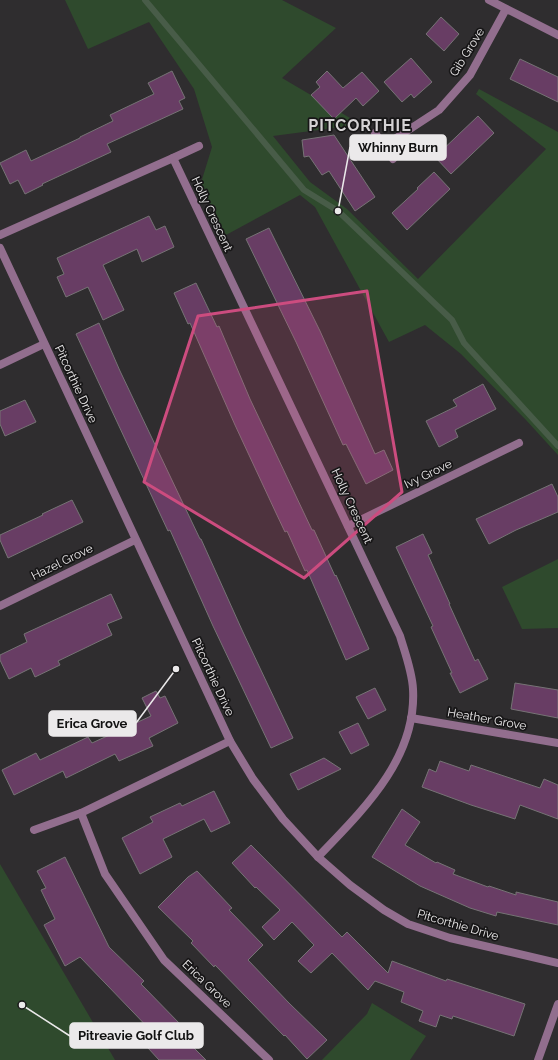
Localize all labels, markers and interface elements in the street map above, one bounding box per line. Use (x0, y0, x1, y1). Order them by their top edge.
street label: Gib Grove (447, 25, 487, 79)
district label: PITCORTHIE (308, 116, 412, 135)
callout: Whinny Burn (350, 135, 446, 160)
text: Whinny Burn (358, 140, 438, 155)
street label: Holly Crescent (189, 174, 235, 254)
street label: Pitcorthie Drive (52, 343, 100, 425)
street label: Ivy Grove (402, 456, 454, 492)
street label: Holly Crescent (329, 466, 375, 546)
street label: Hazel Grove (29, 541, 95, 583)
street label: Pitcorthie Drive (189, 636, 237, 718)
street label: Heather Grove (446, 705, 528, 733)
callout: Erica Grove (49, 711, 136, 736)
text: Erica Grove (57, 716, 128, 731)
street label: Pitcorthie Drive (416, 907, 500, 943)
street label: Erica Grove (179, 957, 235, 1011)
callout: Pitreavie Golf Club (70, 1023, 203, 1048)
text: Pitreavie Golf Club (78, 1028, 194, 1043)

